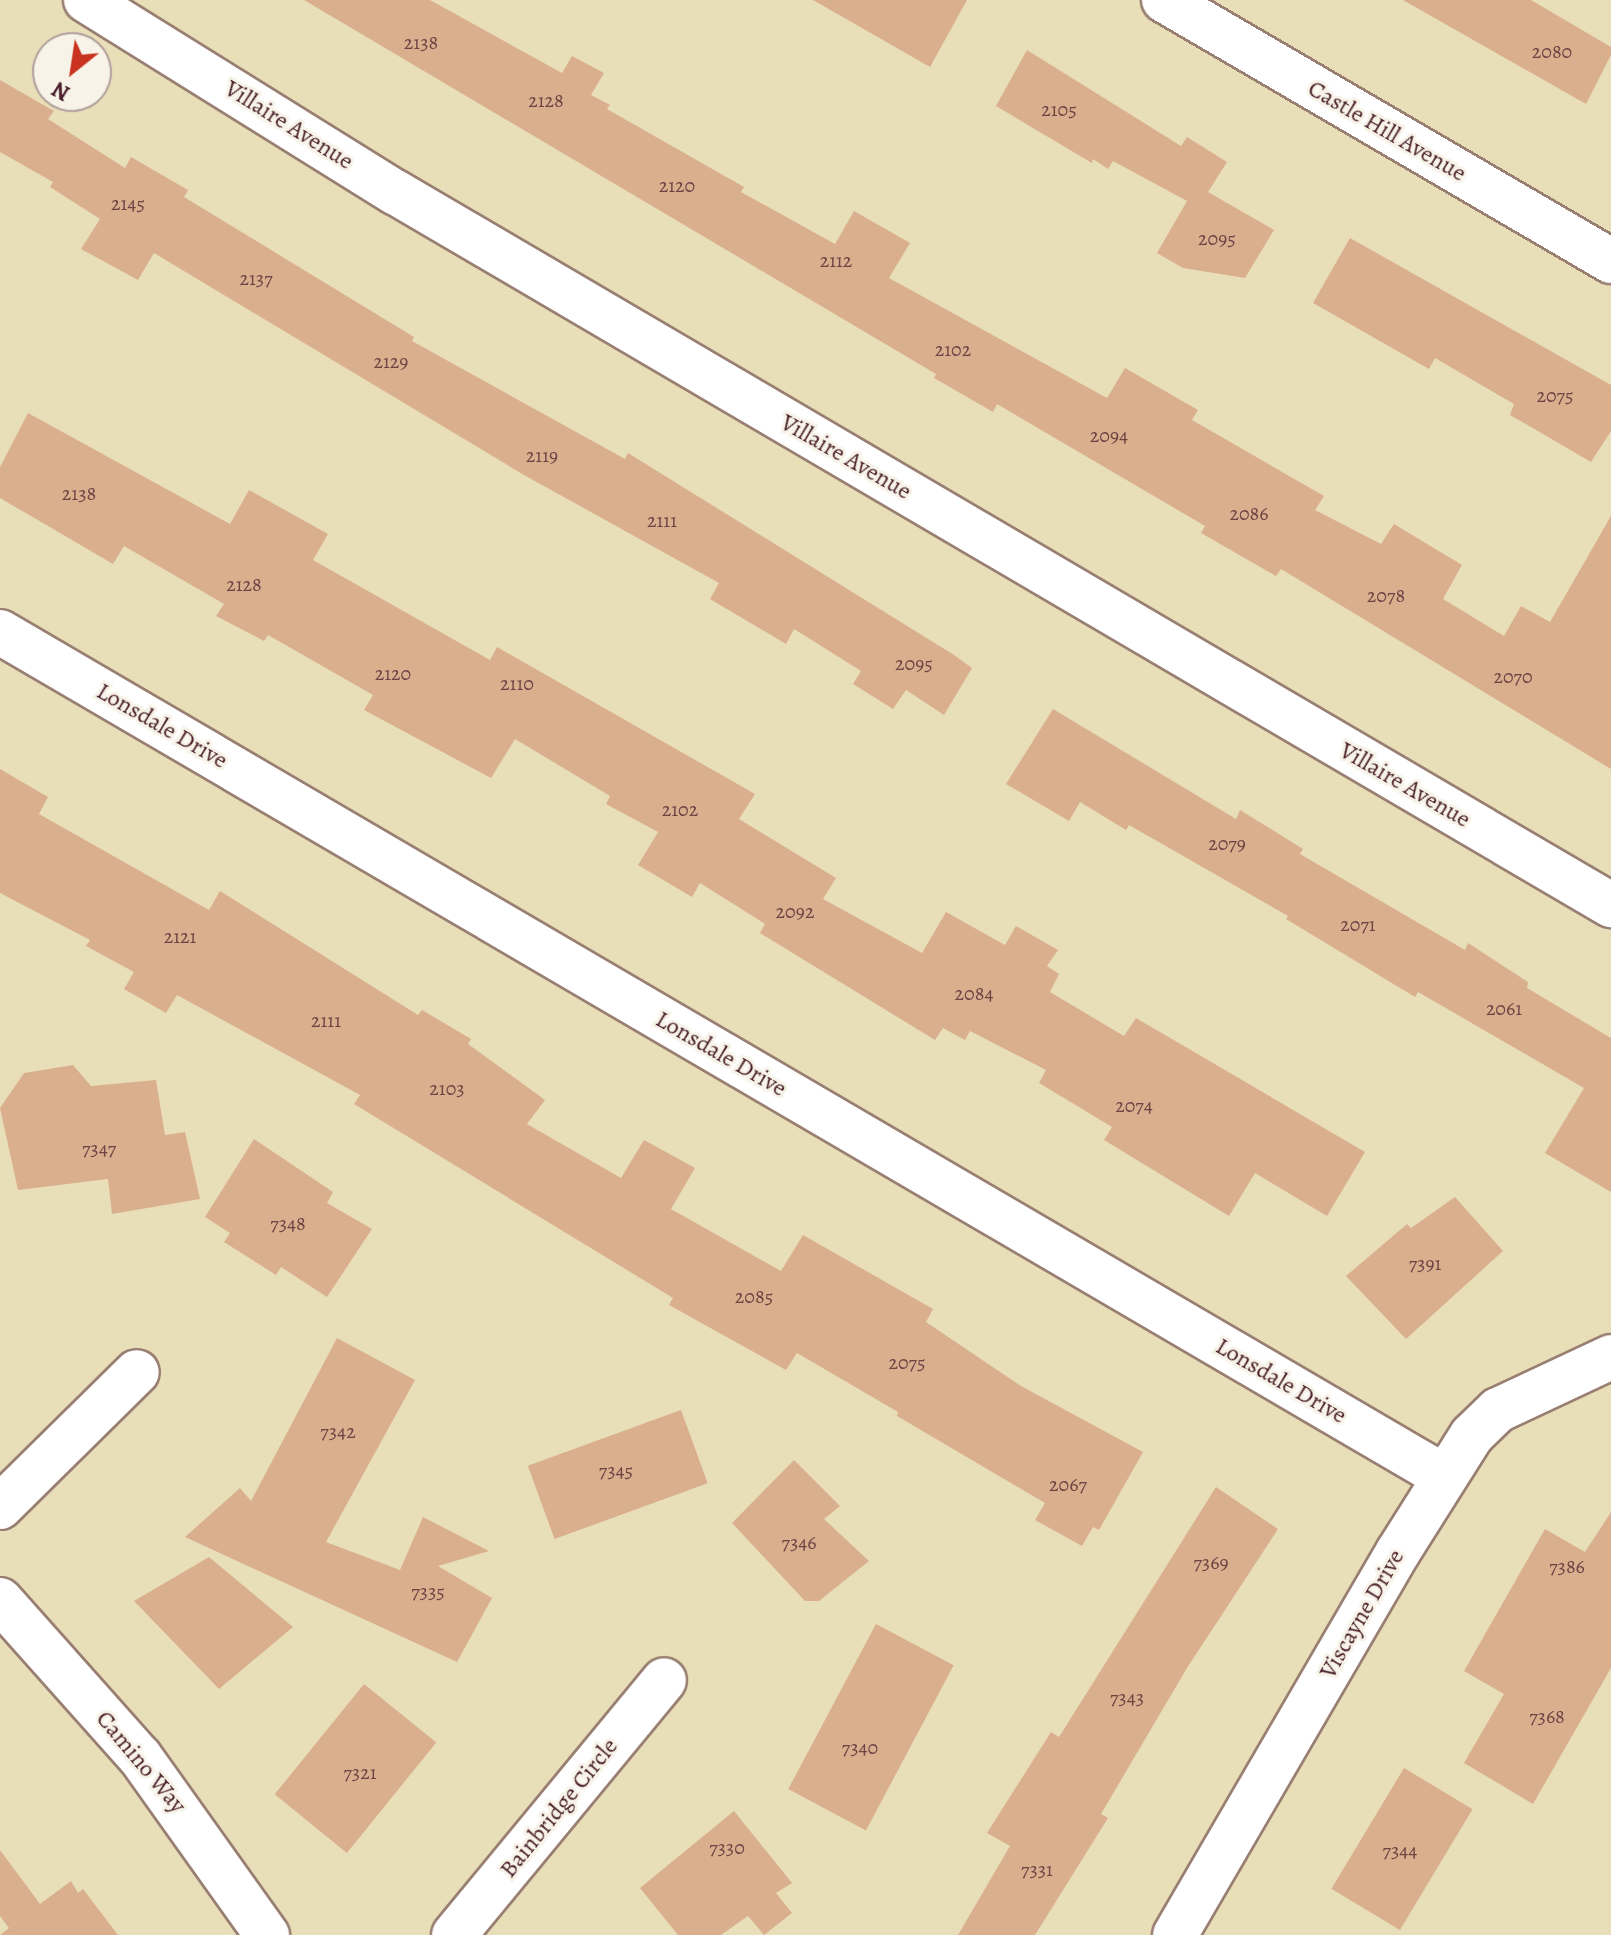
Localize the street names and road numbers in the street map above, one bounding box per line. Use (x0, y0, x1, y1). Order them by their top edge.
street label: Villaire Avenue (219, 74, 359, 176)
street label: Castle Hill Avenue (1303, 74, 1471, 188)
street label: Villaire Avenue (776, 408, 916, 506)
street label: Lonsdale Drive (91, 677, 233, 775)
street label: Villaire Avenue (1335, 736, 1475, 834)
street label: Lonsdale Drive (650, 1005, 792, 1103)
street label: Lonsdale Drive (1210, 1332, 1352, 1430)
street label: Viscayne Drive (1314, 1544, 1410, 1684)
street label: Camino Way (90, 1705, 192, 1819)
street label: Bainbridge Circle (494, 1732, 624, 1884)

